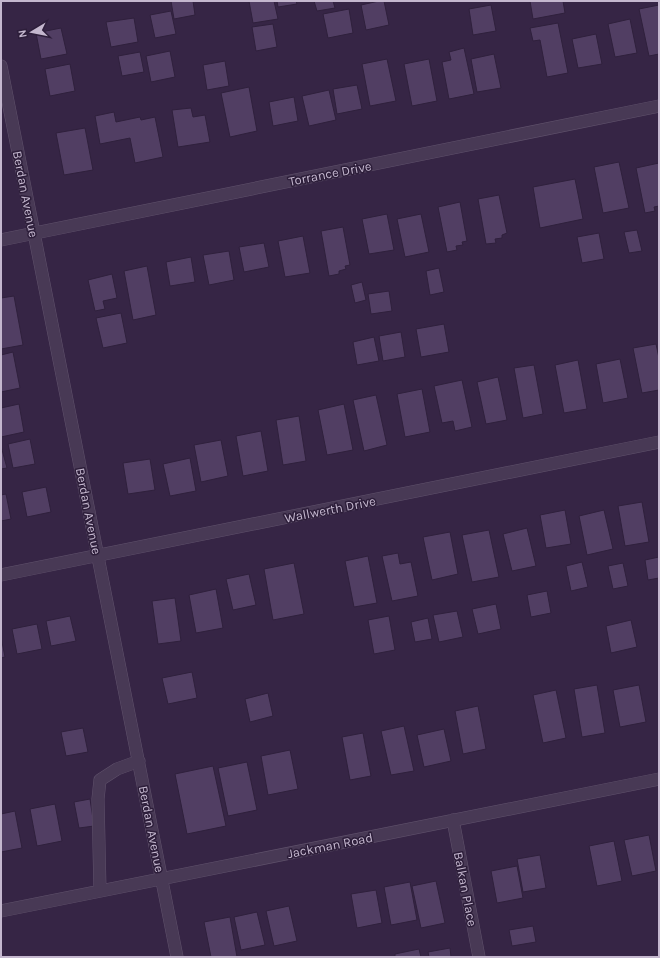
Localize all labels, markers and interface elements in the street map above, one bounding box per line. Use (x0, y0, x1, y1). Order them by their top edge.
north arrow (12, 12, 52, 52)
text: N (16, 29, 30, 39)
street label: Berdan Avenue (10, 149, 41, 239)
street label: Torrance Drive (288, 158, 373, 189)
street label: Berdan Avenue (73, 466, 104, 556)
street label: Wallwerth Drive (283, 493, 377, 526)
street label: Berdan Avenue (136, 784, 167, 874)
street label: Jackman Road (286, 830, 374, 861)
street label: Balkan Place (451, 851, 480, 928)

